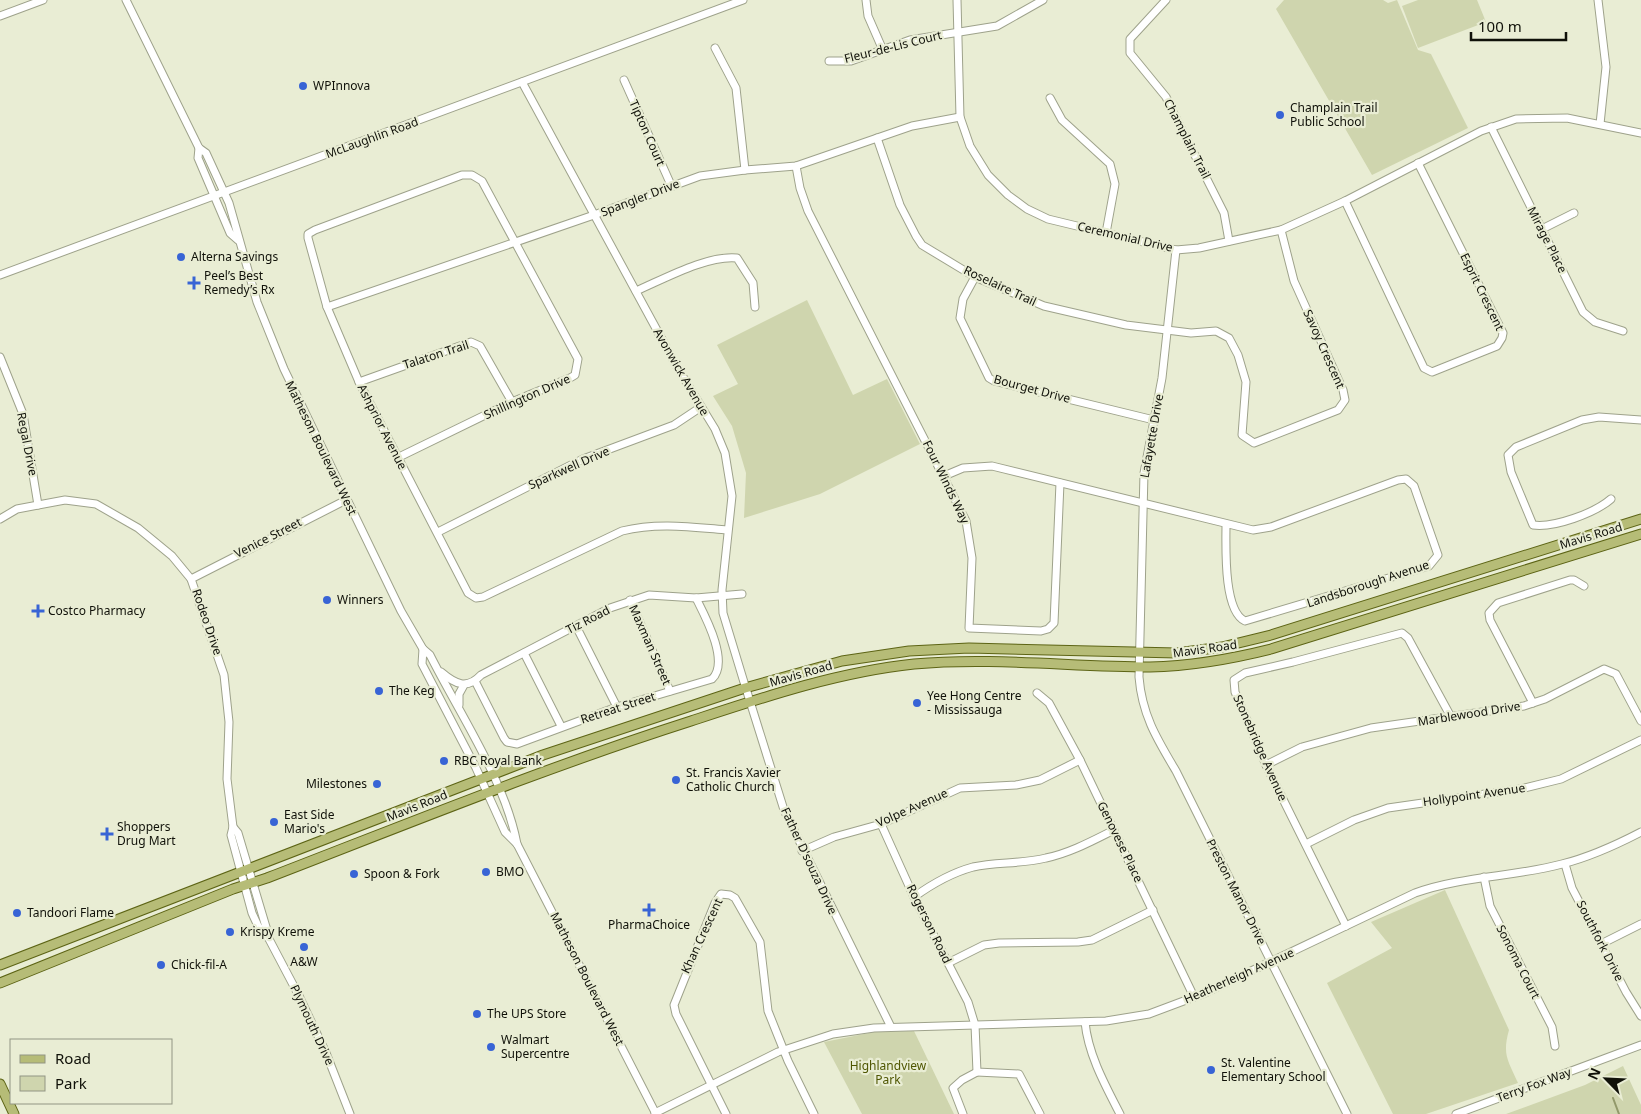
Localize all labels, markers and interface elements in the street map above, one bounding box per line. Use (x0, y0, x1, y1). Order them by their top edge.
scale bar (1471, 10, 1566, 42)
text: 100 m (1478, 16, 1522, 36)
street label: Fleur-de-Lis Court (842, 26, 944, 67)
place label: WPInnova (313, 77, 370, 94)
marker: WPInnova (297, 80, 309, 92)
street label: Champlain Trail (1160, 96, 1215, 182)
street label: Tipton Court (625, 97, 670, 169)
place label: Champlain Trail Public School (1290, 99, 1378, 130)
marker: Champlain Trail Public School (1274, 109, 1286, 121)
street label: McLaughlin Road (323, 113, 421, 162)
street label: Spangler Drive (598, 175, 682, 220)
street label: Mirage Place (1523, 204, 1572, 276)
street label: Ceremonial Drive (1076, 217, 1175, 256)
place label: Alterna Savings (191, 248, 278, 265)
street label: Esprit Crescent (1456, 250, 1509, 334)
marker: Alterna Savings (175, 251, 187, 263)
street label: Roselaire Trail (961, 261, 1039, 310)
place label: Peel’s Best Remedy’s Rx (204, 267, 275, 298)
marker: Peel’s Best Remedy’s Rx (188, 277, 200, 289)
street label: Savoy Crescent (1299, 307, 1350, 392)
street label: Avonwick Avenue (649, 325, 714, 419)
street label: Talaton Trail (401, 336, 471, 373)
street label: Shillington Drive (481, 370, 573, 423)
street label: Bourget Drive (992, 370, 1073, 407)
street label: Matheson Boulevard West (281, 378, 362, 518)
street label: Ashprior Avenue (354, 381, 411, 473)
street label: Lafayette Drive (1136, 392, 1167, 479)
street label: Regal Drive (13, 411, 42, 477)
street label: Four Winds Way (919, 437, 974, 527)
street label: Sparkwell Drive (525, 442, 612, 493)
street label: Venice Street (231, 513, 305, 562)
street label: Mavis Road (1558, 518, 1624, 553)
street label: Landsborough Avenue (1305, 556, 1431, 611)
street label: Rodeo Drive (188, 586, 227, 657)
place label: Winners (337, 591, 384, 608)
marker: Winners (321, 594, 333, 606)
street label: Tiz Road (563, 601, 613, 638)
place label: Costco Pharmacy (48, 602, 146, 619)
street label: Maxman Street (625, 602, 676, 688)
marker: Costco Pharmacy (32, 605, 44, 617)
street label: Mavis Road (1172, 636, 1238, 661)
street label: Mavis Road (768, 656, 834, 691)
place label: The Keg (389, 682, 435, 699)
marker: The Keg (373, 685, 385, 697)
street label: Retreat Street (578, 687, 658, 728)
place label: Yee Hong Centre - Mississauga (927, 687, 1022, 718)
street label: Stonebridge Avenue (1229, 692, 1292, 804)
marker: Yee Hong Centre - Mississauga (911, 697, 923, 709)
street label: Marblewood Drive (1416, 697, 1522, 730)
place label: RBC Royal Bank (454, 752, 542, 769)
marker: RBC Royal Bank (438, 755, 450, 767)
place label: St. Francis Xavier Catholic Church (686, 764, 781, 795)
marker: St. Francis Xavier Catholic Church (670, 774, 682, 786)
place label: Milestones (306, 775, 367, 792)
marker: Milestones (371, 778, 383, 790)
street label: Hollypoint Avenue (1422, 779, 1526, 810)
street label: Volpe Avenue (873, 784, 951, 831)
street label: Mavis Road (384, 786, 450, 826)
street label: Genovese Place (1094, 798, 1147, 885)
street label: Father D'souza Drive (777, 805, 842, 917)
place label: East Side Mario's (284, 806, 335, 837)
marker: East Side Mario's (268, 816, 280, 828)
place label: Shoppers Drug Mart (117, 818, 176, 849)
marker: Shoppers Drug Mart (101, 828, 113, 840)
street label: Preston Manor Drive (1202, 836, 1271, 948)
place label: BMO (496, 863, 524, 880)
place label: Spoon & Fork (364, 865, 440, 882)
marker: BMO (480, 866, 492, 878)
marker: Spoon & Fork (348, 868, 360, 880)
street label: Rogerson Road (903, 881, 956, 966)
street label: Khan Crescent (677, 895, 727, 976)
street label: Southfork Drive (1573, 897, 1628, 984)
place label: Tandoori Flame (27, 904, 114, 921)
marker: PharmaChoice (643, 904, 655, 916)
marker: Tandoori Flame (11, 907, 23, 919)
street label: Matheson Boulevard West (546, 909, 629, 1049)
place label: PharmaChoice (608, 916, 690, 933)
street label: Sonoma Court (1492, 922, 1545, 1002)
place label: Krispy Kreme (240, 923, 315, 940)
marker: Krispy Kreme (224, 926, 236, 938)
marker: A&W (298, 941, 310, 953)
street label: Heatherleigh Avenue (1181, 944, 1297, 1007)
place label: A&W (290, 953, 318, 970)
place label: Chick-fil-A (171, 956, 227, 973)
marker: Chick-fil-A (155, 959, 167, 971)
street label: Plymouth Drive (286, 982, 339, 1068)
place label: The UPS Store (487, 1005, 567, 1022)
marker: The UPS Store (471, 1008, 483, 1020)
place label: Walmart Supercentre (501, 1031, 570, 1062)
legend (10, 1039, 172, 1104)
marker: Walmart Supercentre (485, 1041, 497, 1053)
text: Road (55, 1048, 91, 1068)
place label: St. Valentine Elementary School (1221, 1054, 1326, 1085)
north arrow (1581, 1054, 1631, 1104)
park label: Highlandview Park (850, 1057, 927, 1088)
street label: Terry Fox Way (1494, 1063, 1574, 1106)
marker: St. Valentine Elementary School (1205, 1064, 1217, 1076)
text: N (1583, 1064, 1605, 1083)
text: Park (55, 1073, 87, 1093)

